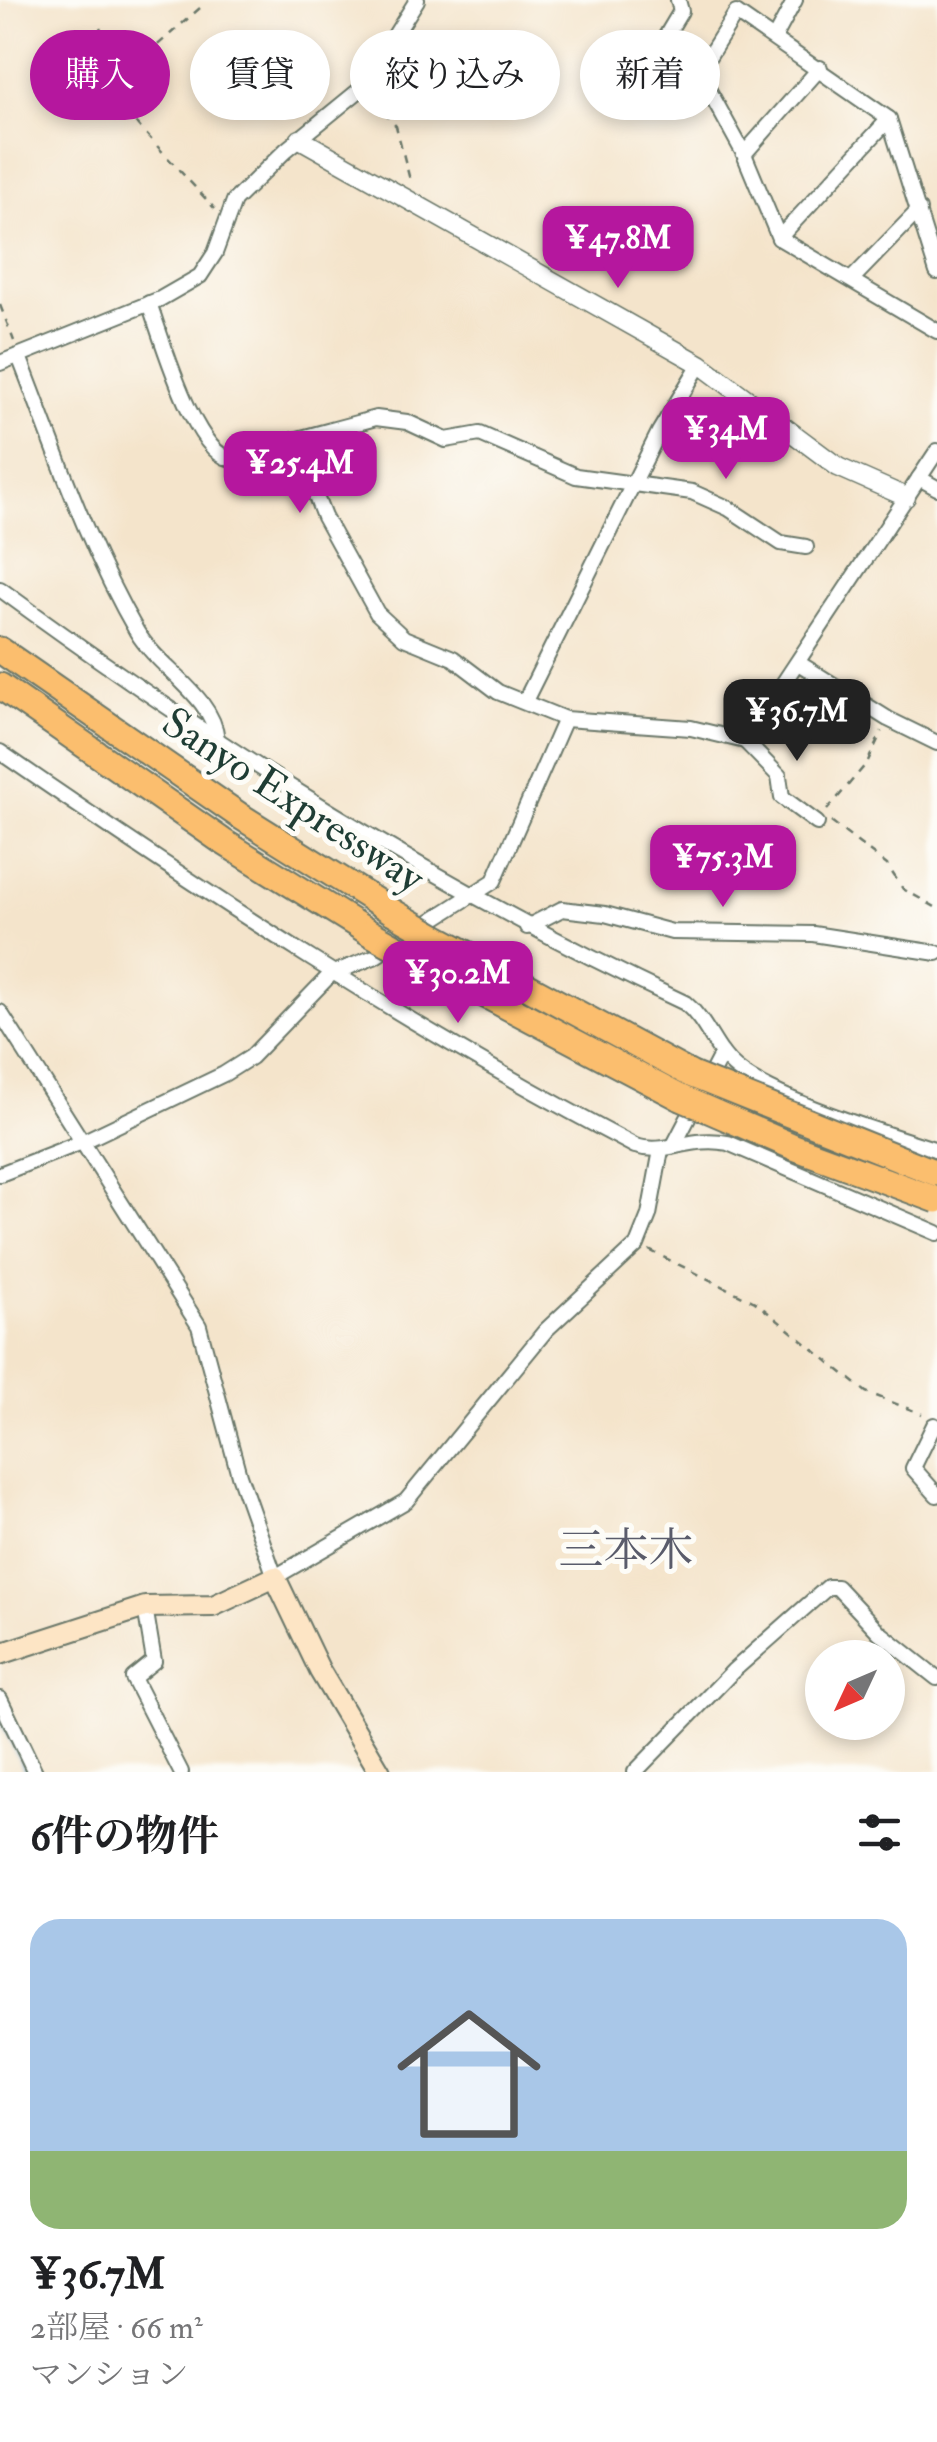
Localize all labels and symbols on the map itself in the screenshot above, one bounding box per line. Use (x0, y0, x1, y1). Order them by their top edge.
pin: ¥47.8M (537, 206, 699, 291)
pin: ¥34M (667, 397, 785, 482)
pin: ¥25.4M (219, 431, 381, 516)
pin: ¥36.7M (716, 679, 878, 764)
street label: Sanyo Expressway (152, 697, 434, 905)
pin: ¥75.3M (642, 825, 804, 910)
pin: ¥30.2M (377, 941, 539, 1026)
district label: 三本木 (558, 1523, 694, 1579)
north arrow (805, 1640, 905, 1740)

